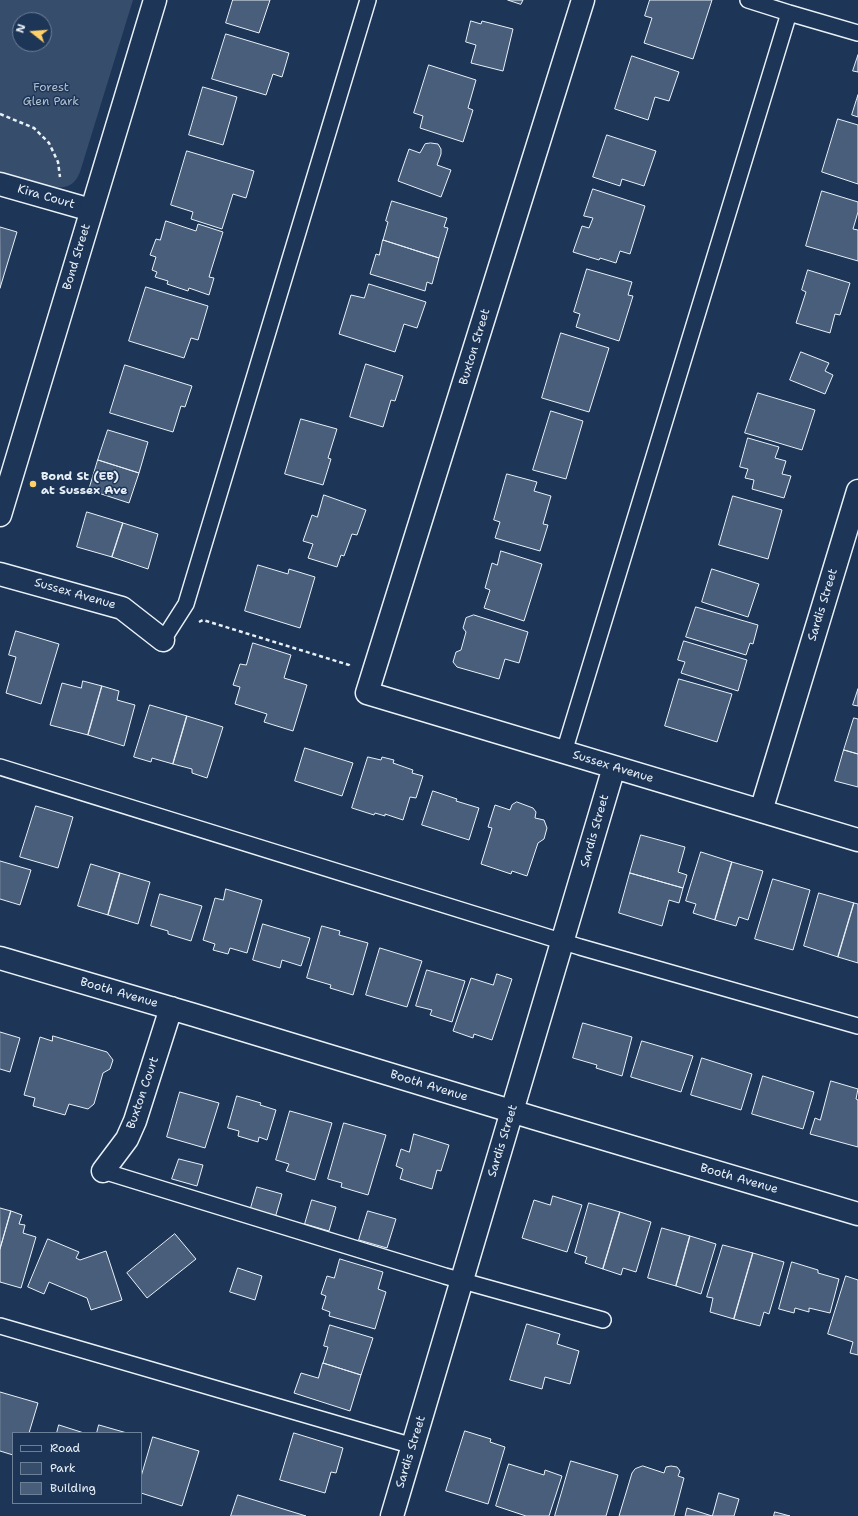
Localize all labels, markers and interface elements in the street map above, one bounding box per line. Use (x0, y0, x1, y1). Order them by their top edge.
north arrow (12, 12, 52, 52)
text: N (13, 22, 29, 35)
park label: Forest Glen Park (23, 81, 79, 109)
street label: Kira Court (16, 182, 76, 212)
street label: Bond Street (60, 222, 94, 292)
street label: Buxton Street (457, 307, 493, 387)
place label: Bond St (EB) at Sussex Ave (41, 470, 127, 498)
marker: Bond St (EB) at Sussex Ave (28, 479, 38, 489)
street label: Sardis Street (805, 567, 841, 643)
street label: Sussex Avenue (33, 575, 117, 613)
street label: Sussex Avenue (571, 748, 655, 786)
street label: Sardis Street (578, 793, 612, 869)
street label: Booth Avenue (78, 975, 160, 1011)
street label: Buxton Court (124, 1055, 162, 1131)
street label: Booth Avenue (388, 1067, 470, 1105)
street label: Sardis Street (485, 1103, 521, 1179)
street label: Booth Avenue (698, 1161, 780, 1197)
street label: Sardis Street (393, 1414, 429, 1490)
legend (12, 1432, 142, 1504)
text: Road (50, 1440, 80, 1456)
text: Park (50, 1460, 76, 1476)
text: Building (50, 1480, 96, 1496)

